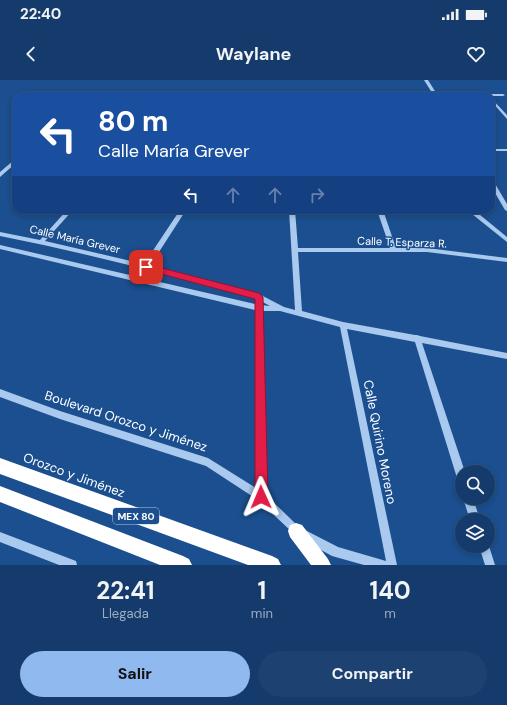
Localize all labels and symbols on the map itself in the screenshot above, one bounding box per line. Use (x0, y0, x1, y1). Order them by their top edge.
street label: Calle María Grever (28, 222, 122, 256)
street label: Calle T. Esparza R. (357, 233, 447, 251)
pin (129, 250, 163, 284)
street label: Calle Quirino Moreno (360, 379, 400, 506)
street label: Boulevard Orozco y Jiménez (43, 387, 209, 455)
street label: Orozco y Jiménez (21, 449, 127, 501)
position arrow (240, 476, 282, 518)
road number: MEX 80 (113, 508, 159, 524)

